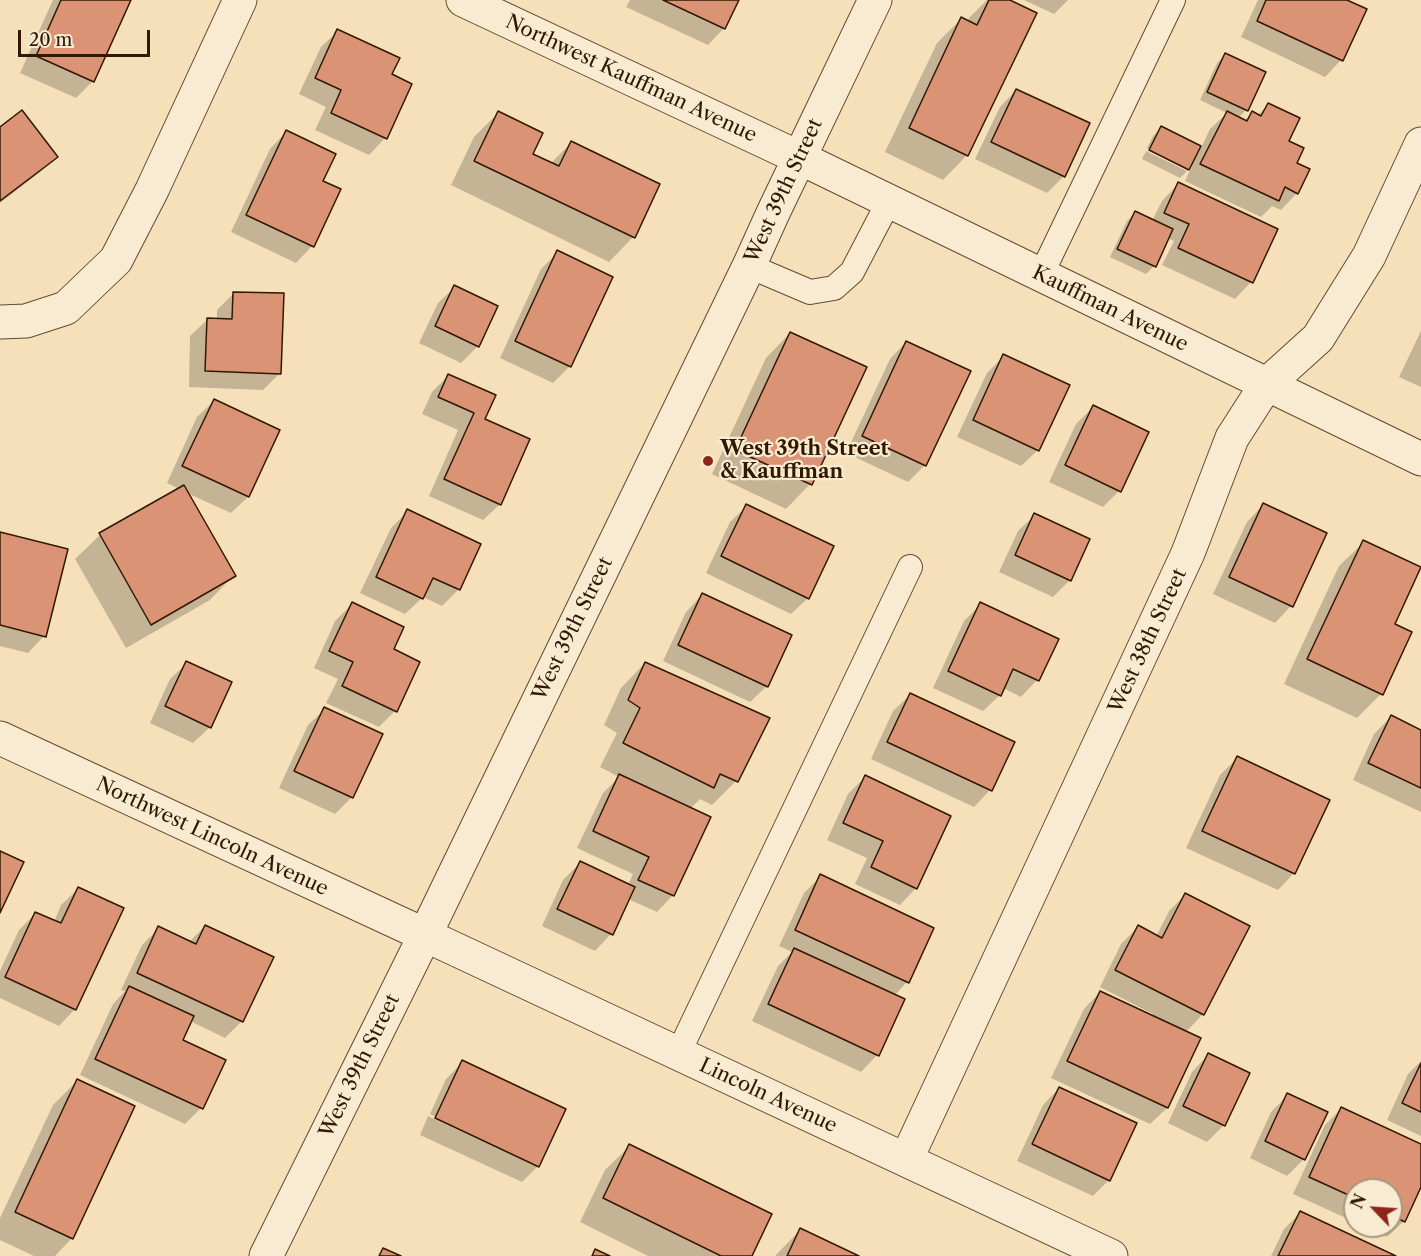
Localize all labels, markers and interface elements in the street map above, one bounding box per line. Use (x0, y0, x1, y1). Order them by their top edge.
street label: Northwest Kauffman Avenue (502, 10, 760, 148)
scale bar (21, 18, 153, 56)
text: 20 m (29, 29, 72, 51)
street label: West 39th Street (740, 115, 828, 267)
street label: Kauffman Avenue (1028, 261, 1192, 357)
place label: West 39th Street & Kauffman (720, 437, 889, 484)
marker: West 39th Street & Kauffman (701, 454, 715, 468)
street label: West 39th Street (528, 553, 618, 705)
street label: West 38th Street (1104, 565, 1192, 717)
street label: Northwest Lincoln Avenue (92, 773, 332, 901)
street label: West 39th Street (315, 990, 405, 1142)
street label: Lincoln Avenue (695, 1054, 841, 1138)
north arrow (1343, 1178, 1403, 1238)
text: N (1346, 1191, 1371, 1212)

